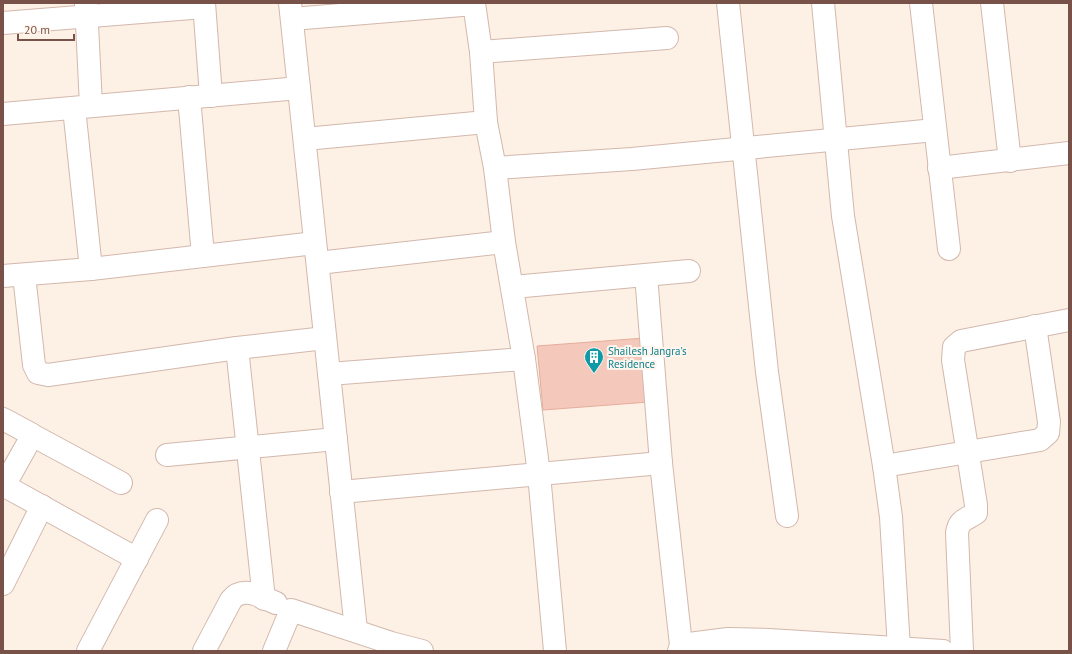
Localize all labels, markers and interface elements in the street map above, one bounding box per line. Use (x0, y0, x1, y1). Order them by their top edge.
scale bar (18, 16, 74, 42)
text: 20 m (24, 22, 50, 37)
place label: Shailesh Jangra's Residence (608, 344, 687, 371)
building icon: Shailesh Jangra's Residence (583, 346, 605, 374)

